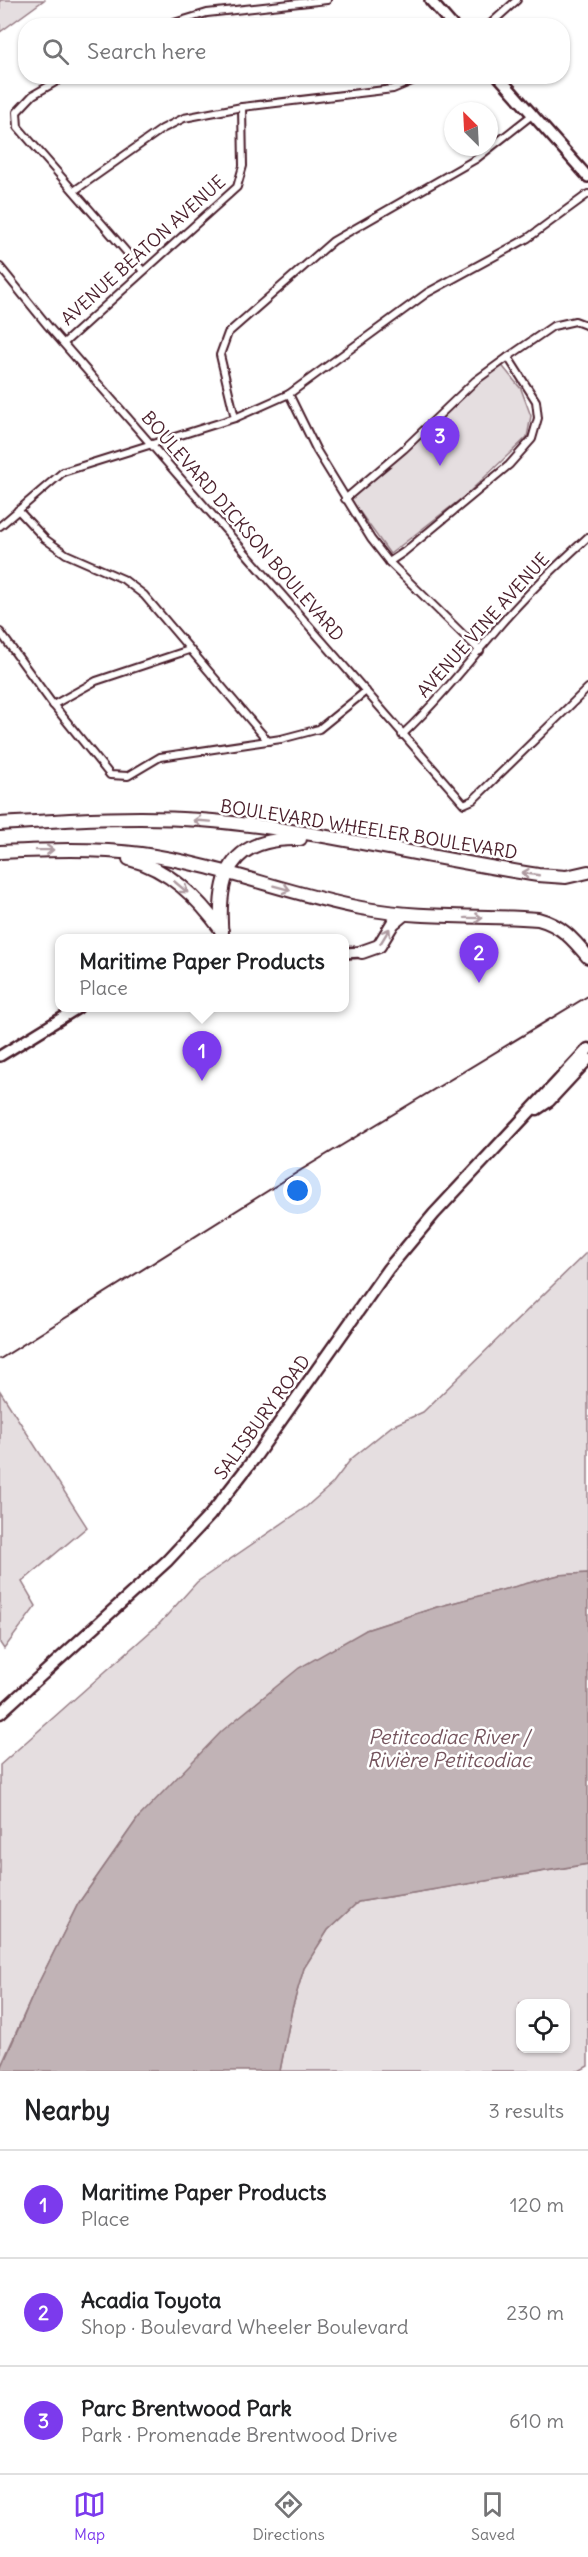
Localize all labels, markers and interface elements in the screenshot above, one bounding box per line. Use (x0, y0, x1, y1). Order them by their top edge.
search box (18, 18, 570, 84)
icon: search (39, 35, 72, 68)
text: Search here (87, 37, 206, 65)
north arrow (444, 102, 498, 156)
street label: AVENUE BEATON AVENUE (56, 170, 230, 330)
street label: BOULEVARD DICKSON BOULEVARD (137, 406, 349, 646)
pin: 3 (420, 416, 460, 466)
street label: AVENUE VINE AVENUE (412, 548, 554, 702)
street label: BOULEVARD WHEELER BOULEVARD (219, 794, 519, 864)
one-way arrow (193, 815, 213, 826)
one-way arrow (34, 844, 54, 856)
one-way arrow (521, 868, 541, 879)
one-way arrow (173, 880, 188, 894)
one-way arrow (272, 883, 291, 895)
one-way arrow (464, 912, 484, 923)
one-way arrow (379, 928, 391, 945)
popup (55, 934, 349, 1012)
pin: 2 (460, 934, 498, 983)
text: Maritime Paper Products (79, 947, 325, 975)
text: Place (79, 975, 128, 1000)
pin: 1 (182, 1032, 222, 1081)
your location (283, 1176, 312, 1205)
street label: SALISBURY ROAD (209, 1350, 315, 1484)
water label: Petitcodiac River / Rivière Petitcodiac (367, 1724, 533, 1772)
map controls (516, 1999, 570, 2053)
button: locate (516, 1999, 570, 2053)
text: Nearby (24, 2094, 110, 2127)
text: 3 results (488, 2098, 564, 2123)
text: Maritime Paper Products (81, 2178, 326, 2206)
text: 1 (40, 2192, 47, 2217)
text: 120 m (510, 2192, 564, 2217)
text: Place (81, 2206, 129, 2231)
text: Acadia Toyota (81, 2286, 221, 2314)
text: 2 (38, 2300, 49, 2325)
text: 230 m (506, 2300, 564, 2325)
text: Shop · Boulevard Wheeler Boulevard (81, 2314, 408, 2339)
text: Parc Brentwood Park (81, 2394, 292, 2422)
text: 3 (38, 2408, 49, 2433)
text: 610 m (509, 2408, 564, 2433)
text: Park · Promenade Brentwood Drive (81, 2422, 398, 2447)
tab: Map (73, 2488, 106, 2544)
tab: Directions (252, 2488, 325, 2544)
tab: Saved (471, 2488, 515, 2544)

